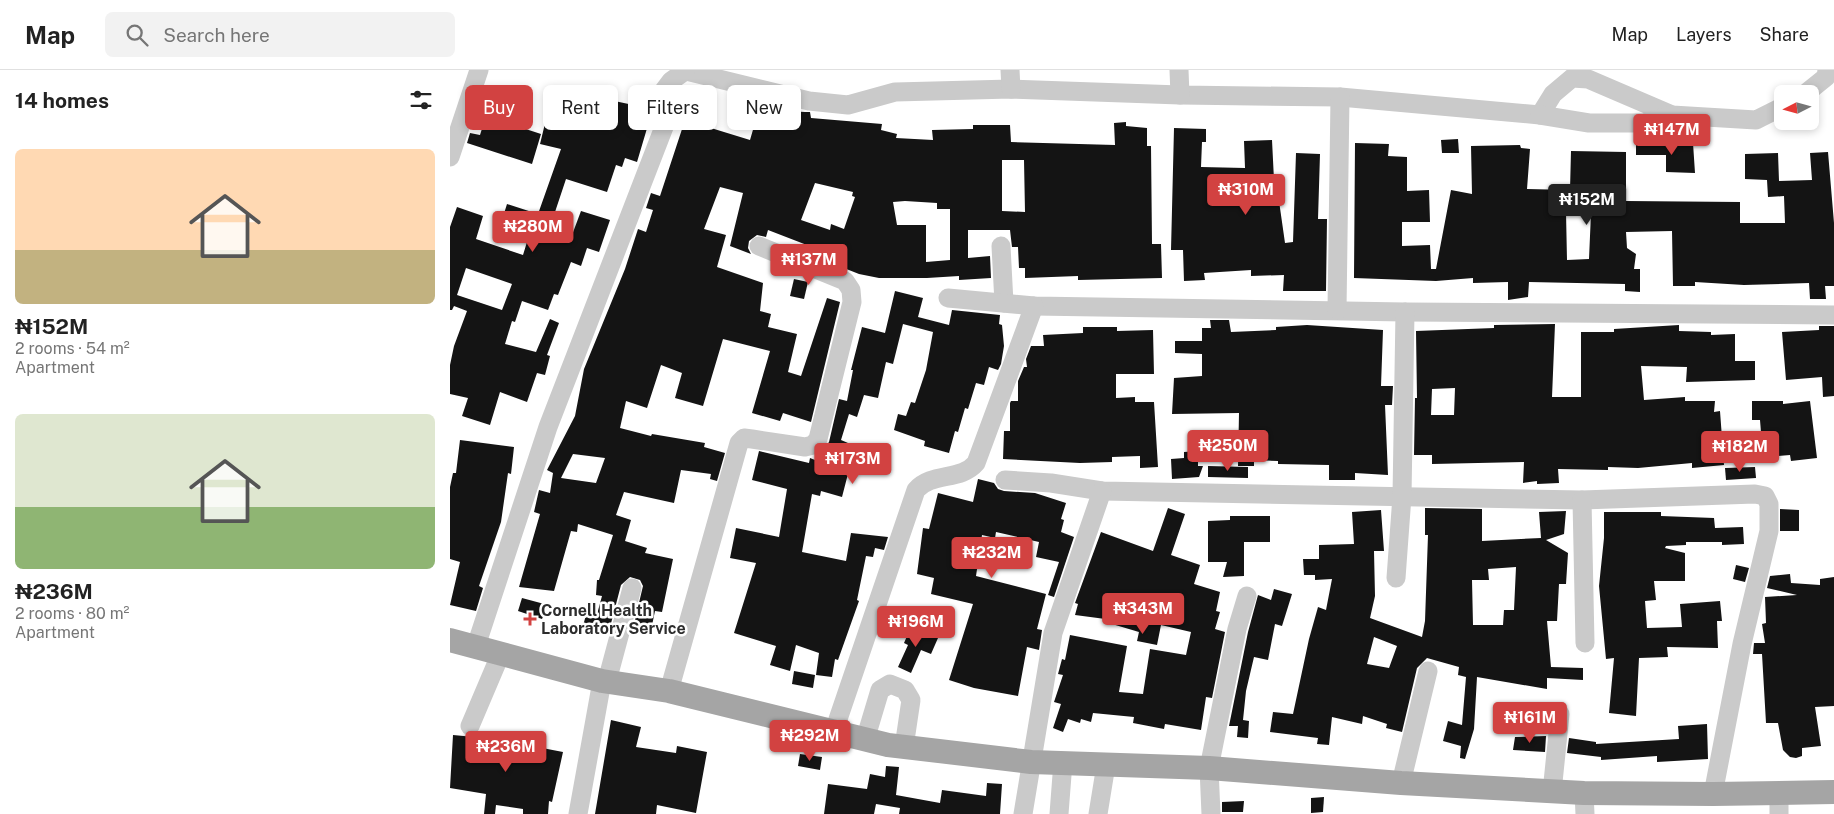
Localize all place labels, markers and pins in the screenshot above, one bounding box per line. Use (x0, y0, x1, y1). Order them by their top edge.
pin: ₦147M (1637, 114, 1707, 156)
pin: ₦310M (1211, 174, 1281, 216)
pin: ₦152M (1552, 184, 1622, 226)
pin: ₦280M (498, 210, 568, 253)
pin: ₦137M (774, 244, 844, 286)
pin: ₦250M (1193, 430, 1263, 472)
pin: ₦182M (1705, 430, 1775, 473)
pin: ₦173M (818, 442, 888, 485)
pin: ₦232M (957, 536, 1027, 579)
pin: ₦343M (1108, 592, 1178, 635)
place label: Cornell Health Laboratory Service (541, 601, 686, 638)
pin: ₦196M (881, 606, 951, 648)
marker: Cornell Health Laboratory Service (523, 612, 537, 626)
pin: ₦161M (1495, 702, 1565, 744)
pin: ₦292M (775, 720, 845, 762)
pin: ₦236M (471, 730, 541, 773)

